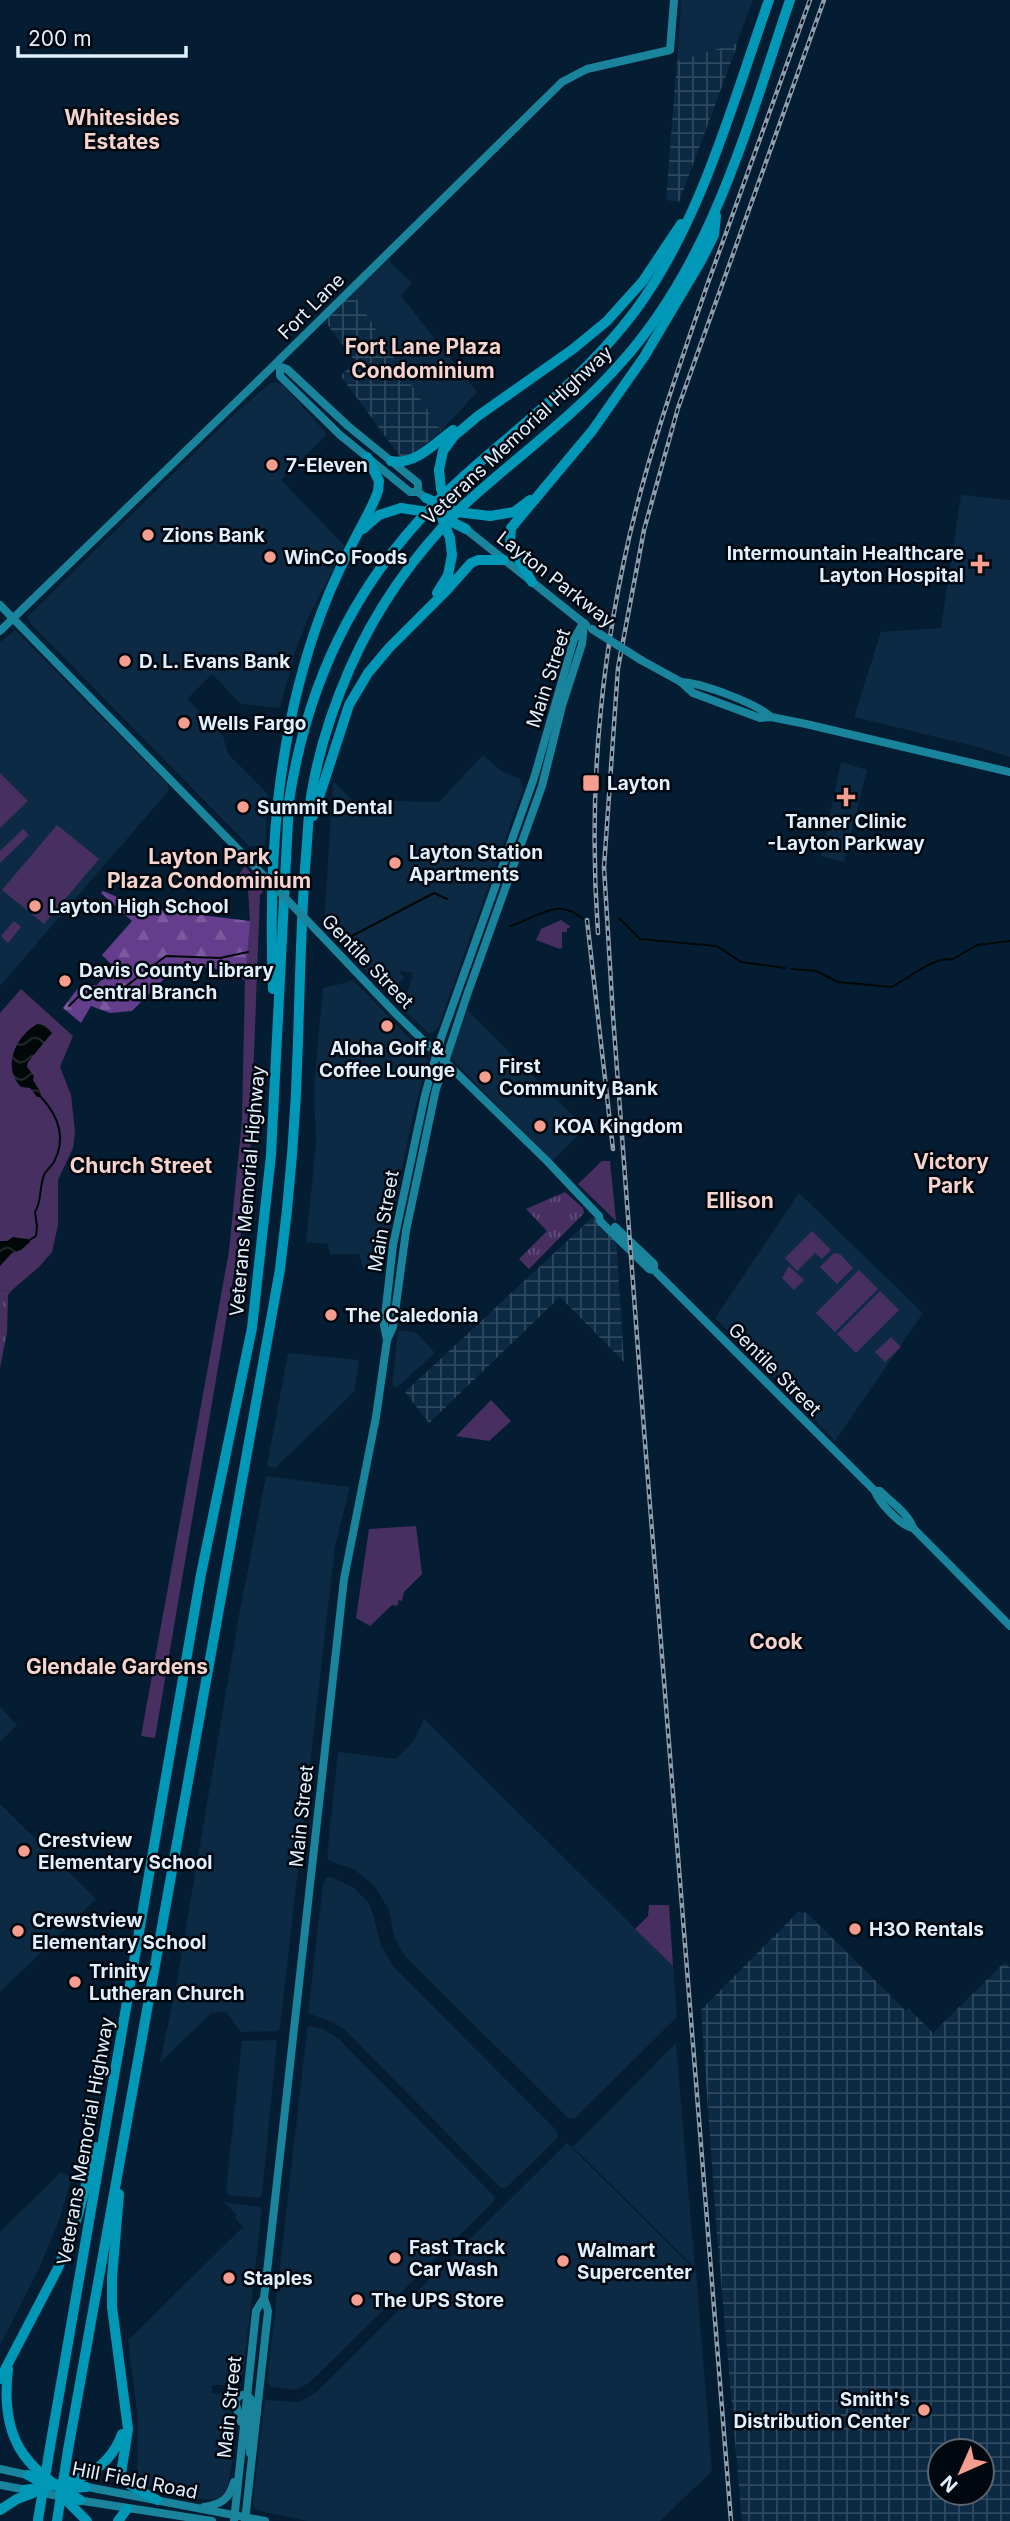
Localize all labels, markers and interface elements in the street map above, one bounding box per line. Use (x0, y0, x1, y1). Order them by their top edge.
scale bar (18, 14, 186, 58)
text: 200 m (28, 26, 92, 51)
district label: Whitesides Estates (64, 105, 180, 154)
street label: Fort Lane (273, 268, 349, 344)
district label: Fort Lane Plaza Condominium (345, 334, 501, 383)
street label: Veterans Memorial Highway (417, 341, 618, 530)
place label: 7-Eleven (286, 454, 368, 477)
marker: 7-Eleven (264, 457, 280, 473)
place label: Zions Bank (162, 524, 265, 547)
street label: Layton Parkway (492, 526, 620, 633)
marker: Zions Bank (140, 527, 156, 543)
place label: Intermountain Healthcare Layton Hospital (727, 542, 964, 587)
place label: WinCo Foods (284, 546, 407, 569)
marker: WinCo Foods (262, 549, 278, 565)
marker: Intermountain Healthcare Layton Hospital (970, 554, 990, 574)
street label: Main Street (522, 626, 575, 731)
place label: D. L. Evans Bank (139, 650, 290, 673)
marker: D. L. Evans Bank (117, 653, 133, 669)
place label: Wells Fargo (198, 712, 306, 735)
marker: Wells Fargo (176, 715, 192, 731)
place label: Layton (607, 772, 670, 795)
marker: Layton (581, 773, 601, 793)
marker: Tanner Clinic -Layton Parkway (836, 787, 856, 807)
place label: Summit Dental (257, 796, 393, 819)
marker: Summit Dental (235, 799, 251, 815)
place label: Tanner Clinic -Layton Parkway (767, 810, 925, 855)
place label: Layton Station Apartments (409, 841, 543, 886)
district label: Layton Park Plaza Condominium (107, 844, 311, 893)
marker: Layton Station Apartments (387, 855, 403, 871)
place label: Layton High School (49, 895, 229, 918)
marker: Layton High School (27, 898, 43, 914)
street label: Gentile Street (317, 910, 418, 1013)
place label: Davis County Library Central Branch (79, 959, 274, 1004)
marker: Davis County Library Central Branch (57, 973, 73, 989)
marker: Aloha Golf & Coffee Lounge (379, 1018, 395, 1034)
place label: Aloha Golf & Coffee Lounge (319, 1037, 455, 1082)
place label: First Community Bank (499, 1055, 658, 1100)
street label: Veterans Memorial Highway (225, 1064, 270, 1318)
marker: First Community Bank (477, 1069, 493, 1085)
place label: KOA Kingdom (554, 1115, 683, 1138)
marker: KOA Kingdom (532, 1118, 548, 1134)
district label: Victory Park (913, 1149, 989, 1198)
district label: Church Street (70, 1153, 212, 1178)
street label: Main Street (363, 1169, 404, 1274)
district label: Ellison (706, 1188, 774, 1213)
place label: The Caledonia (345, 1304, 479, 1327)
marker: The Caledonia (323, 1307, 339, 1323)
street label: Gentile Street (723, 1318, 826, 1421)
district label: Cook (749, 1629, 804, 1654)
district label: Glendale Gardens (26, 1654, 208, 1679)
street label: Main Street (285, 1764, 318, 1868)
place label: Crestview Elementary School (38, 1829, 212, 1874)
marker: Crestview Elementary School (16, 1843, 32, 1859)
place label: Crewstview Elementary School (32, 1909, 206, 1954)
place label: H3O Rentals (869, 1918, 984, 1941)
marker: H3O Rentals (847, 1921, 863, 1937)
marker: Crewstview Elementary School (10, 1923, 26, 1939)
place label: Trinity Lutheran Church (89, 1960, 245, 2005)
marker: Trinity Lutheran Church (67, 1974, 83, 1990)
street label: Veterans Memorial Highway (52, 2015, 119, 2267)
place label: Fast Track Car Wash (409, 2236, 505, 2281)
place label: Walmart Supercenter (577, 2239, 692, 2284)
marker: Fast Track Car Wash (387, 2250, 403, 2266)
marker: Walmart Supercenter (555, 2253, 571, 2269)
place label: Staples (243, 2267, 313, 2290)
marker: Staples (221, 2270, 237, 2286)
place label: The UPS Store (371, 2289, 504, 2312)
marker: The UPS Store (349, 2292, 365, 2308)
street label: Main Street (213, 2355, 246, 2459)
place label: Smith's Distribution Center (734, 2388, 910, 2433)
marker: Smith's Distribution Center (916, 2402, 932, 2418)
north arrow (926, 2437, 996, 2507)
street label: Hill Field Road (70, 2457, 200, 2504)
text: N (936, 2470, 963, 2497)

